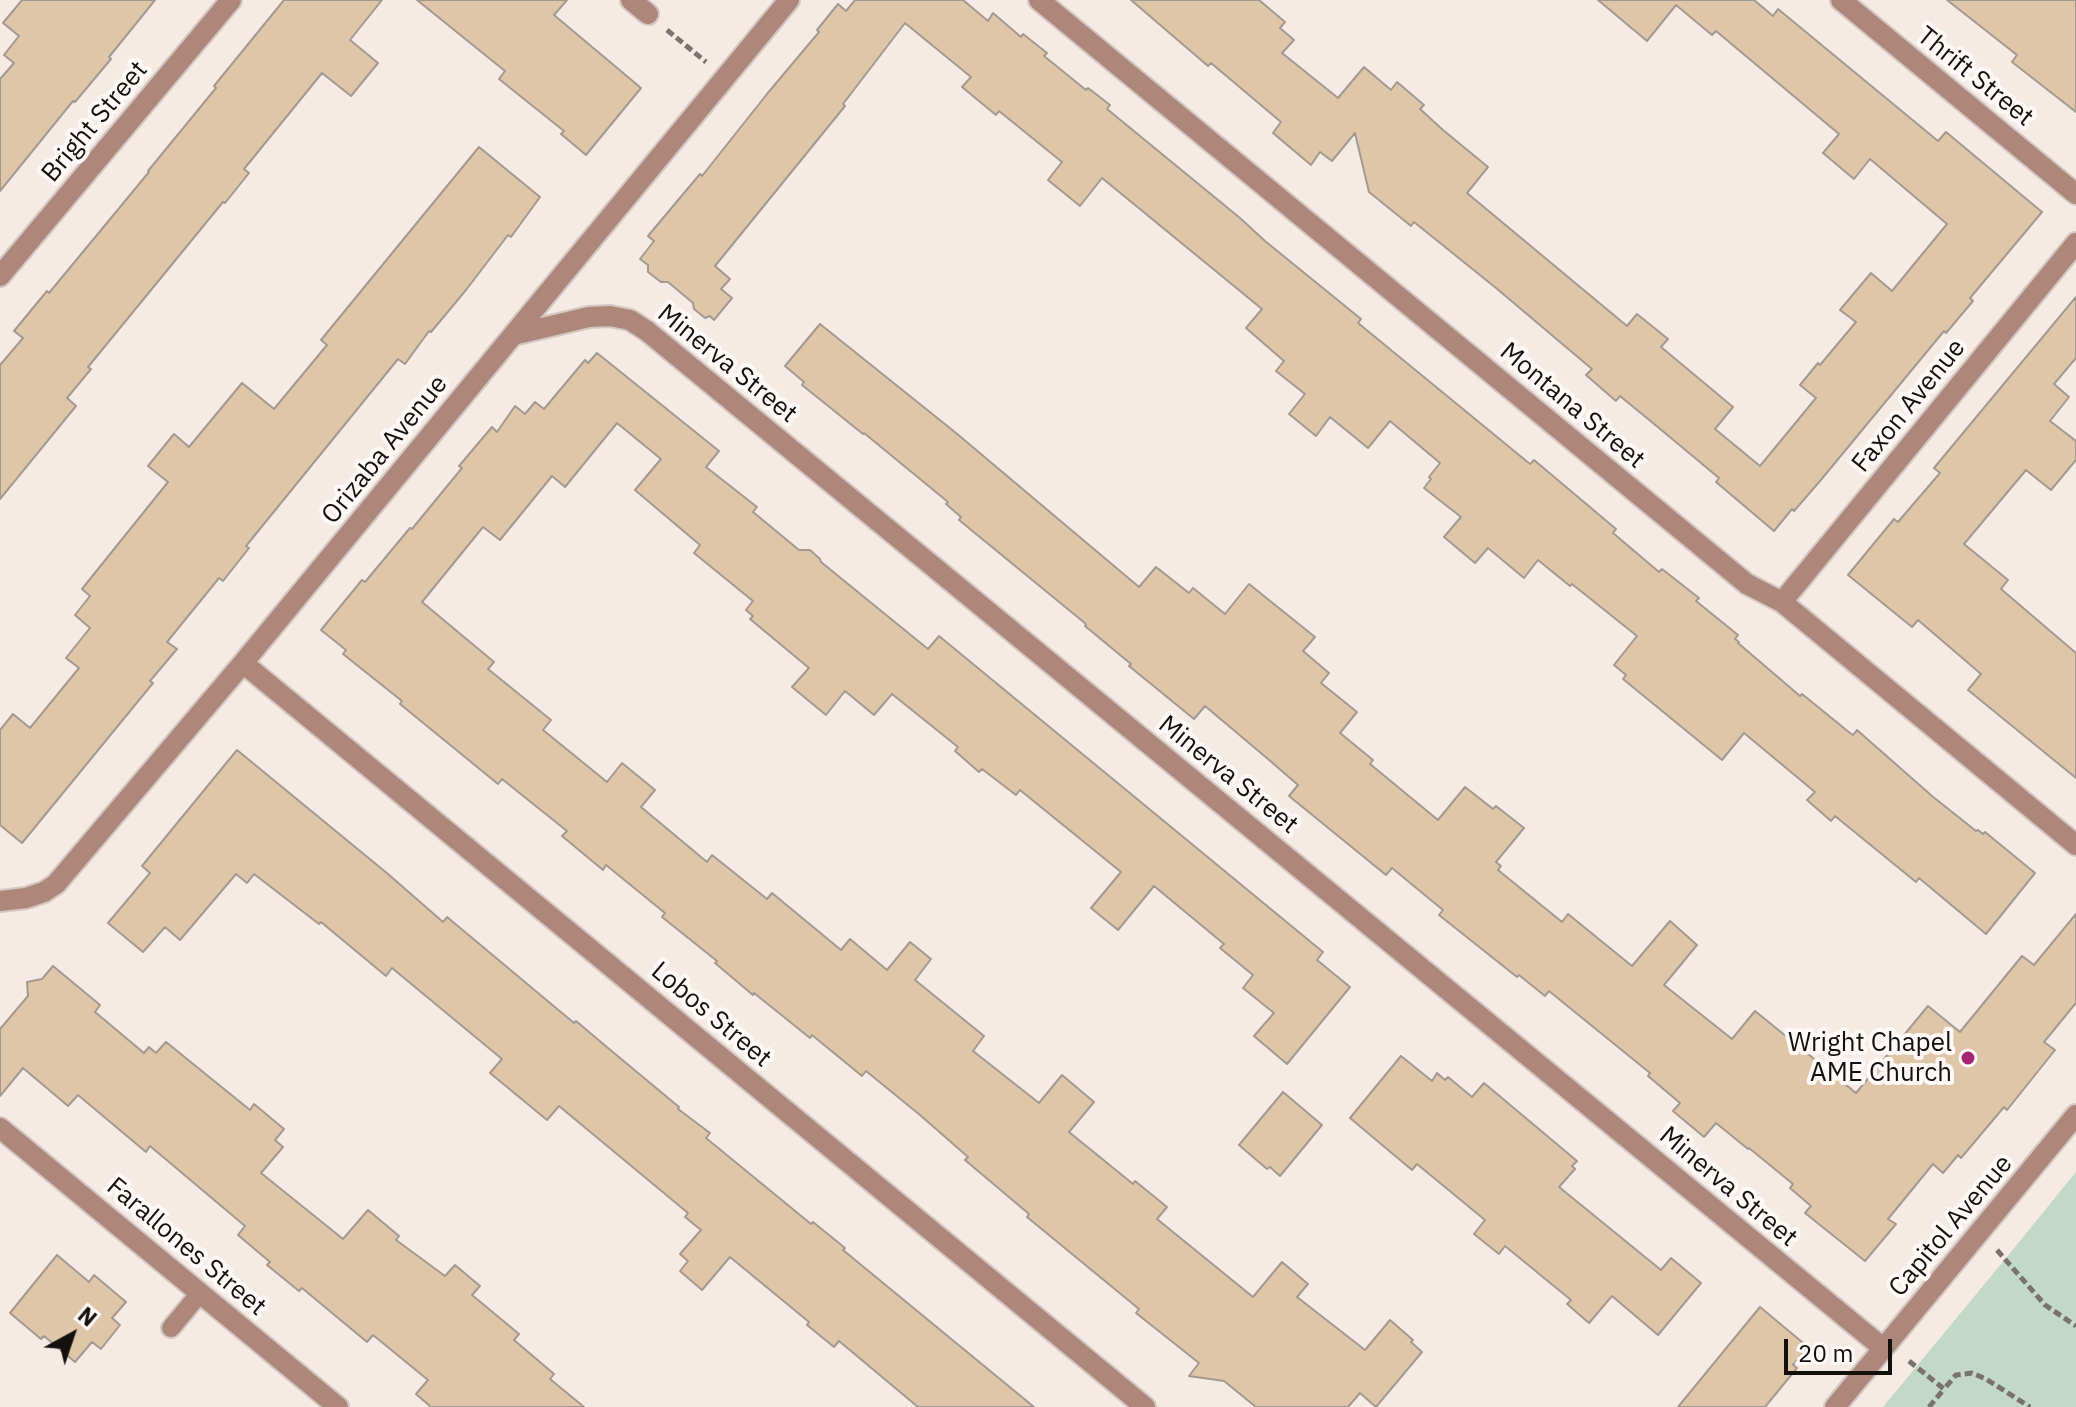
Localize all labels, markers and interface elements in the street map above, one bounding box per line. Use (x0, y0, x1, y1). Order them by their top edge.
street label: Thrift Street (1911, 21, 2039, 133)
street label: Bright Street (35, 55, 155, 189)
street label: Minerva Street (651, 298, 803, 430)
street label: Faxon Avenue (1846, 333, 1972, 479)
street label: Montana Street (1493, 336, 1651, 476)
street label: Orizaba Avenue (316, 369, 454, 531)
street label: Minerva Street (1152, 709, 1304, 841)
street label: Lobos Street (645, 956, 777, 1074)
place label: Wright Chapel AME Church (1788, 1027, 1952, 1088)
marker: Wright Chapel AME Church (1959, 1049, 1977, 1067)
street label: Minerva Street (1653, 1120, 1803, 1254)
street label: Capitol Avenue (1883, 1149, 2019, 1303)
street label: Farallones Street (100, 1171, 272, 1323)
north arrow (32, 1295, 112, 1375)
text: N (72, 1300, 103, 1332)
scale bar (1788, 1323, 1896, 1373)
text: 20 m (1798, 1337, 1853, 1369)

